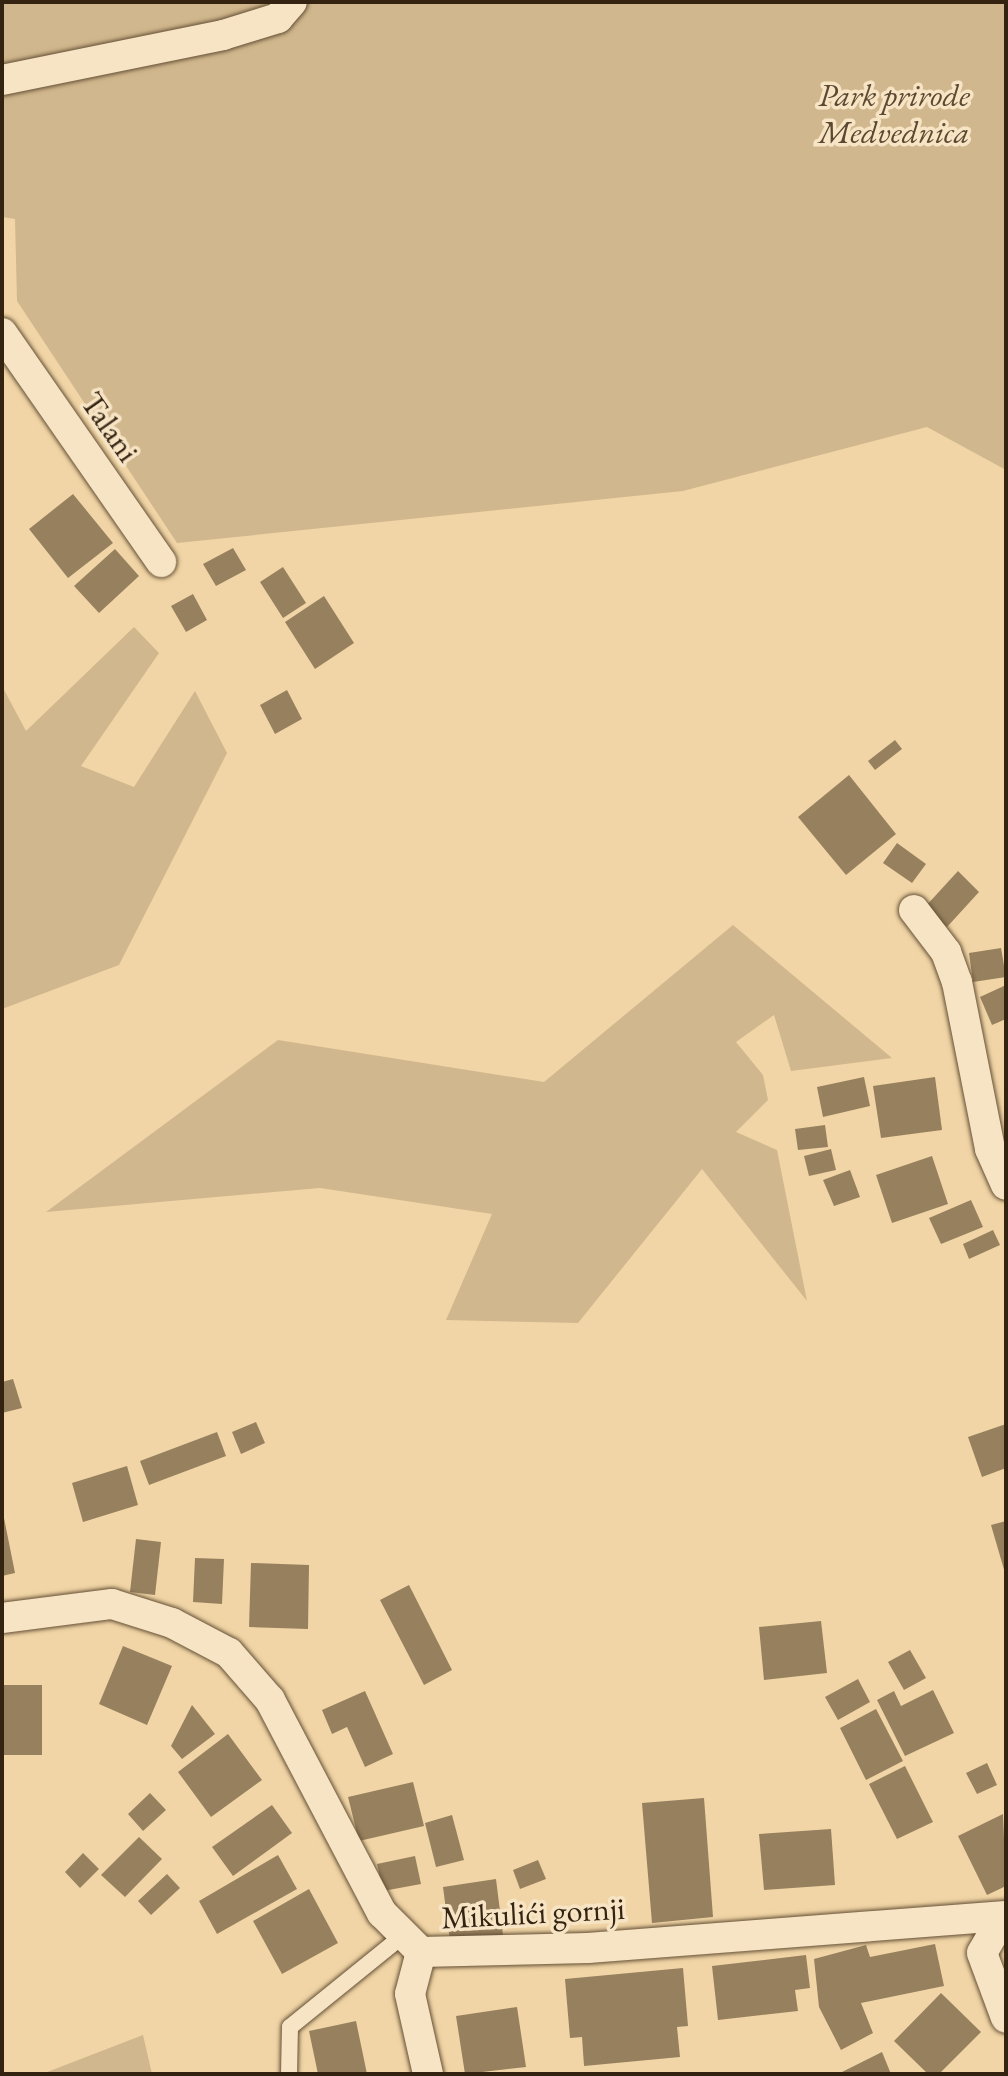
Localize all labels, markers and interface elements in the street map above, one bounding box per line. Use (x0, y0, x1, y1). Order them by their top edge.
park label: Park prirode Medvednica (818, 77, 970, 152)
street label: Talani (72, 385, 148, 469)
street label: Mikulići gornji (440, 1889, 626, 1937)

